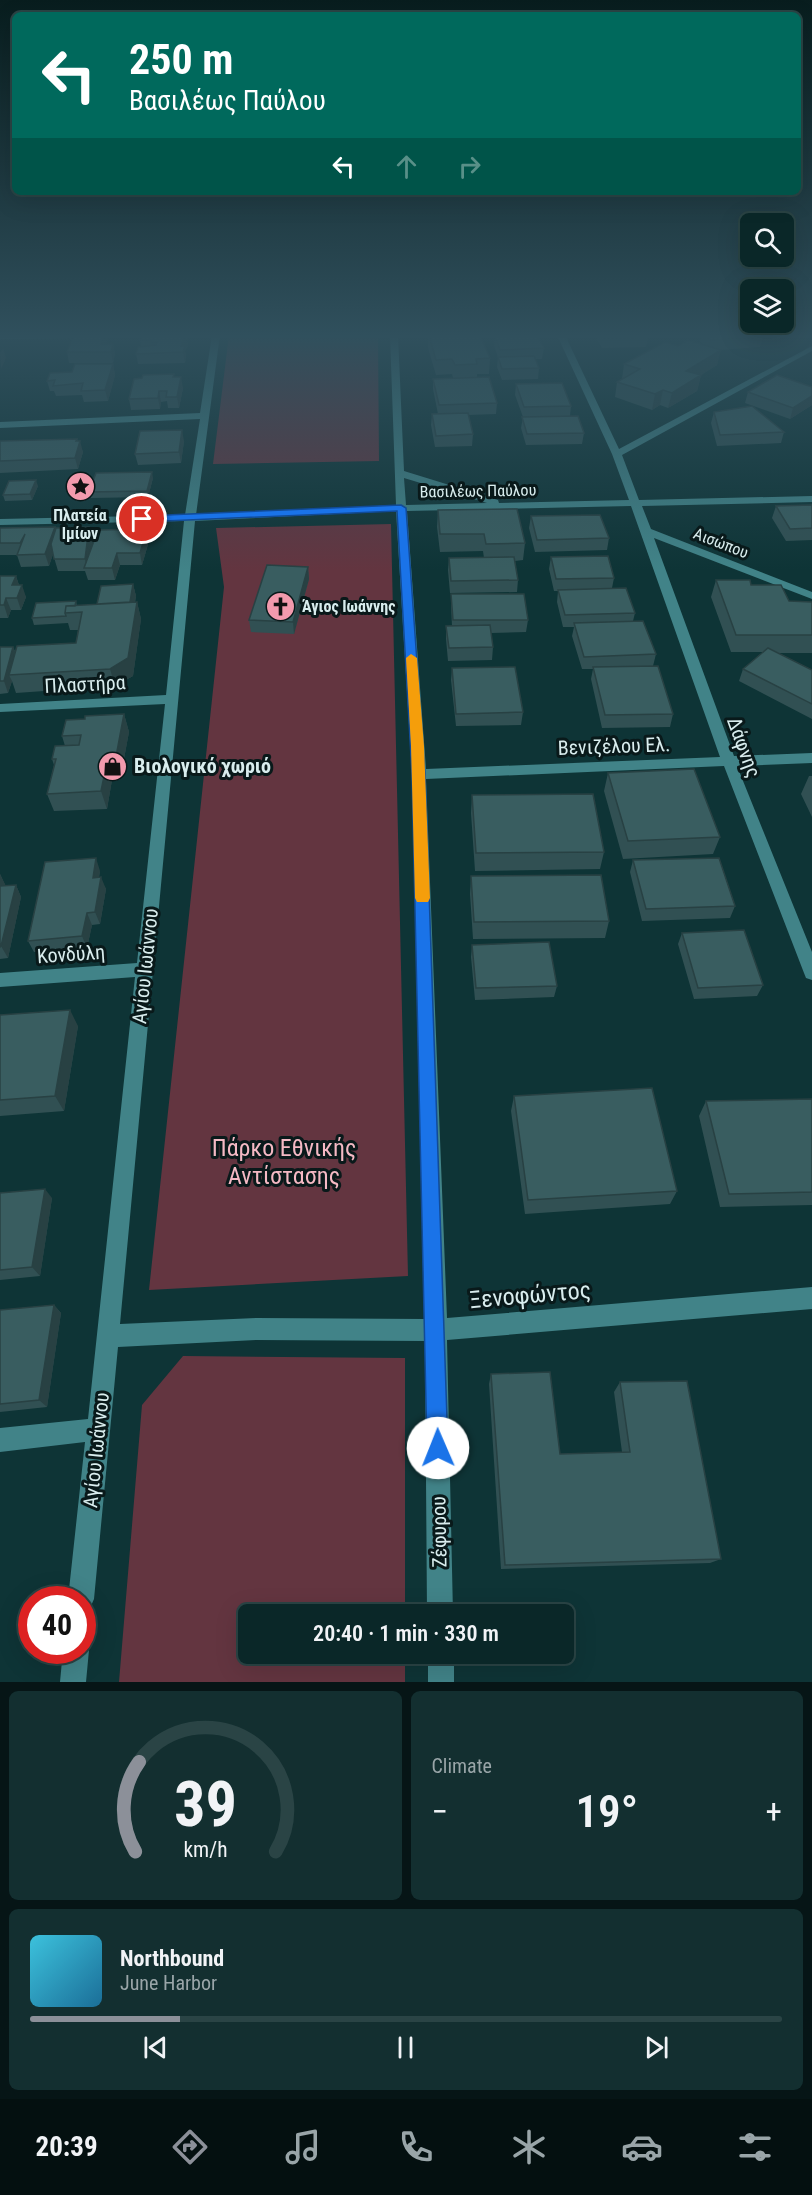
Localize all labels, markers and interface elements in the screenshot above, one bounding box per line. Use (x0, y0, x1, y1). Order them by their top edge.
text: 250 m (129, 35, 234, 84)
icon: left (30, 36, 108, 114)
text: Βασιλέως Παύλου (129, 85, 326, 117)
icon: left (327, 150, 360, 183)
icon: ahead (390, 150, 423, 183)
icon: right (453, 150, 486, 183)
map controls (740, 213, 794, 333)
button: search (740, 213, 794, 267)
button: layers (740, 279, 794, 333)
place icon: Πλατεία Ιμίων (64, 471, 96, 503)
street label: Βασιλέως Παύλου (420, 480, 536, 502)
pin (116, 493, 167, 544)
icon: arrive (125, 502, 158, 535)
place label: Πλατεία Ιμίων (53, 506, 107, 543)
street label: Αισώπου (691, 524, 751, 562)
church icon: Άγιος Ιωάννης (265, 590, 297, 622)
place label: Άγιος Ιωάννης (302, 597, 395, 616)
street label: Πλαστήρα (44, 670, 126, 698)
street label: Δάφνης (722, 714, 766, 780)
street label: Βενιζέλου Ελ. (557, 732, 671, 760)
shop icon: Βιολογικό χωριό (97, 750, 129, 782)
place label: Βιολογικό χωριό (134, 754, 271, 778)
street label: Αγίου Ιωάννου (127, 907, 163, 1025)
street label: Κονδύλη (36, 940, 106, 968)
park label: Πάρκο Εθνικής Αντίστασης (212, 1134, 356, 1190)
street label: Ξενοφώντος (468, 1276, 592, 1314)
street label: Αγίου Ιωάννου (78, 1391, 114, 1509)
position arrow (406, 1416, 470, 1480)
street label: Ζέφυρου (426, 1496, 452, 1568)
speed limit sign: 40 (18, 1586, 96, 1664)
text: 20:40 · 1 min · 330 m (313, 1621, 499, 1646)
text: Climate (432, 1754, 492, 1778)
text: 39 (174, 1768, 237, 1841)
text: 19° (575, 1785, 638, 1838)
text: − (432, 1792, 448, 1831)
text: + (766, 1792, 782, 1831)
text: km/h (183, 1838, 227, 1863)
text: Northbound (120, 1946, 224, 1971)
text: June Harbor (120, 1971, 217, 1995)
icon: previous (139, 2031, 172, 2064)
icon: pause (389, 2031, 422, 2064)
icon: next (640, 2031, 673, 2064)
icon: directions (169, 2126, 211, 2168)
icon: music (282, 2126, 324, 2168)
icon: phone (395, 2126, 437, 2168)
icon: climate (508, 2126, 550, 2168)
icon: car (621, 2126, 663, 2168)
icon: filters (734, 2126, 776, 2168)
text: 20:39 (36, 2131, 98, 2163)

